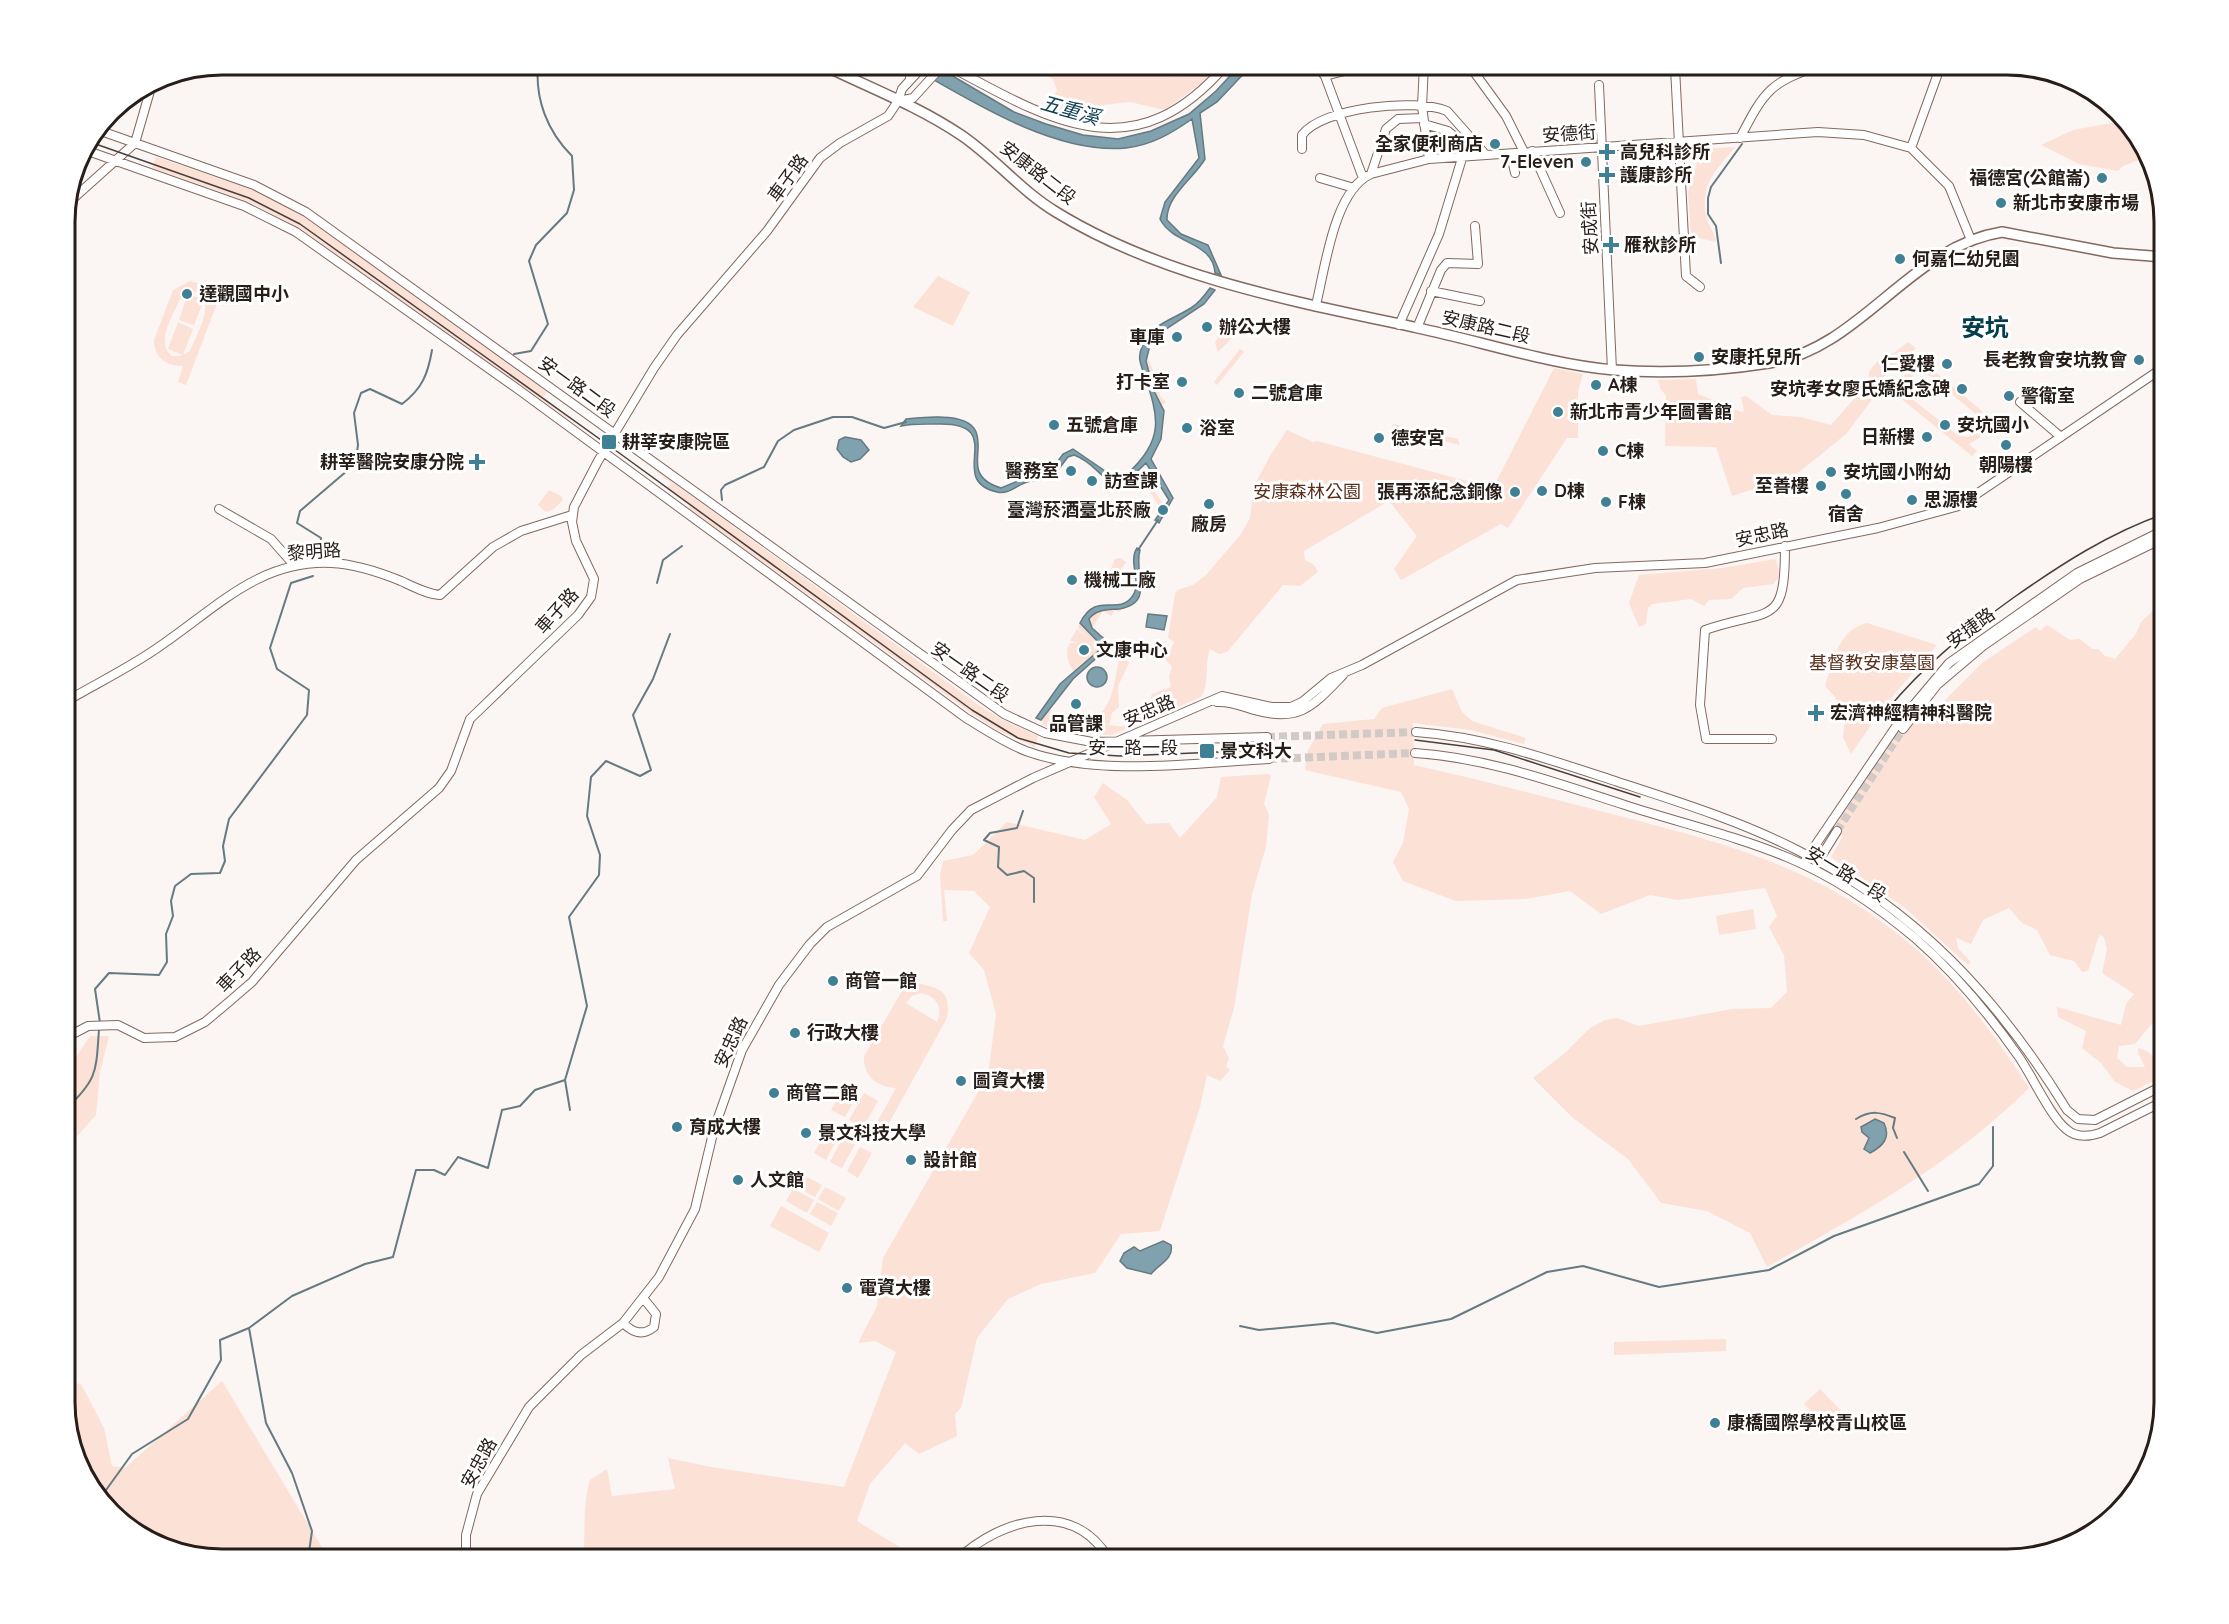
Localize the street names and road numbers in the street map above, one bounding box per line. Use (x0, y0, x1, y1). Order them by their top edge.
street label: 安德街 (1541, 120, 1597, 147)
street label: 安康路二段 (996, 136, 1081, 209)
street label: 車子路 (762, 149, 813, 206)
street label: 安成街 (1577, 200, 1602, 256)
street label: 安康路二段 (1440, 305, 1533, 348)
street label: 安一路二段 (534, 351, 620, 422)
street label: 安忠路 (1733, 518, 1791, 551)
street label: 黎明路 (286, 538, 342, 565)
street label: 車子路 (530, 583, 583, 638)
street label: 安捷路 (1942, 602, 1999, 653)
street label: 安一路二段 (927, 636, 1014, 707)
street label: 安忠路 (1119, 689, 1178, 732)
street label: 安一路一段 (1088, 736, 1178, 759)
street label: 安一路一段 (1802, 841, 1891, 907)
street label: 車子路 (212, 942, 266, 997)
street label: 安忠路 (709, 1012, 752, 1071)
street label: 安忠路 (455, 1434, 502, 1492)

